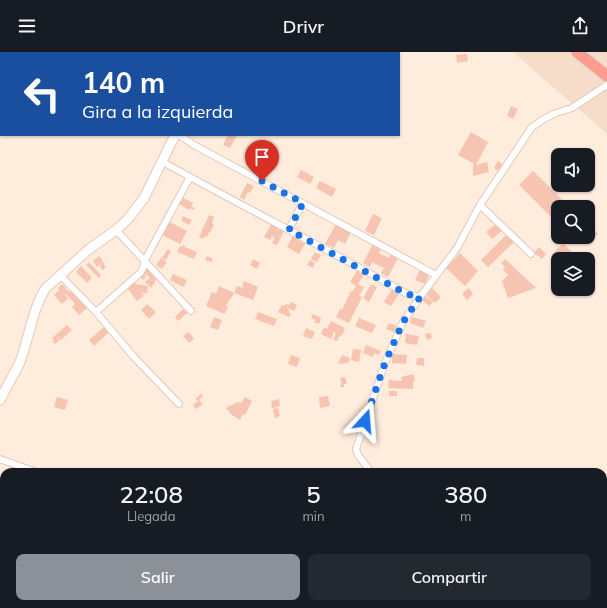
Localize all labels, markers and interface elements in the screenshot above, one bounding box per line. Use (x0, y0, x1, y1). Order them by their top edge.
icon: menu (16, 15, 38, 37)
text: Drivr (283, 15, 324, 38)
icon: share (569, 15, 591, 37)
text: 140 m (82, 65, 165, 100)
icon: left (16, 68, 68, 120)
text: Gira a la izquierda (82, 100, 233, 123)
pin (245, 140, 279, 181)
icon: arrive (251, 146, 273, 168)
map controls (551, 148, 595, 296)
button: sound (551, 148, 595, 192)
button: search (551, 200, 595, 244)
button: layers (551, 252, 595, 296)
position arrow (344, 400, 386, 442)
text: 22:08 (120, 479, 183, 509)
text: 5 (306, 479, 321, 509)
text: 380 (444, 479, 487, 509)
text: Llegada (127, 508, 175, 524)
text: min (302, 508, 325, 524)
text: m (460, 508, 471, 524)
button: Salir (16, 554, 300, 600)
button: Compartir (308, 554, 591, 600)

